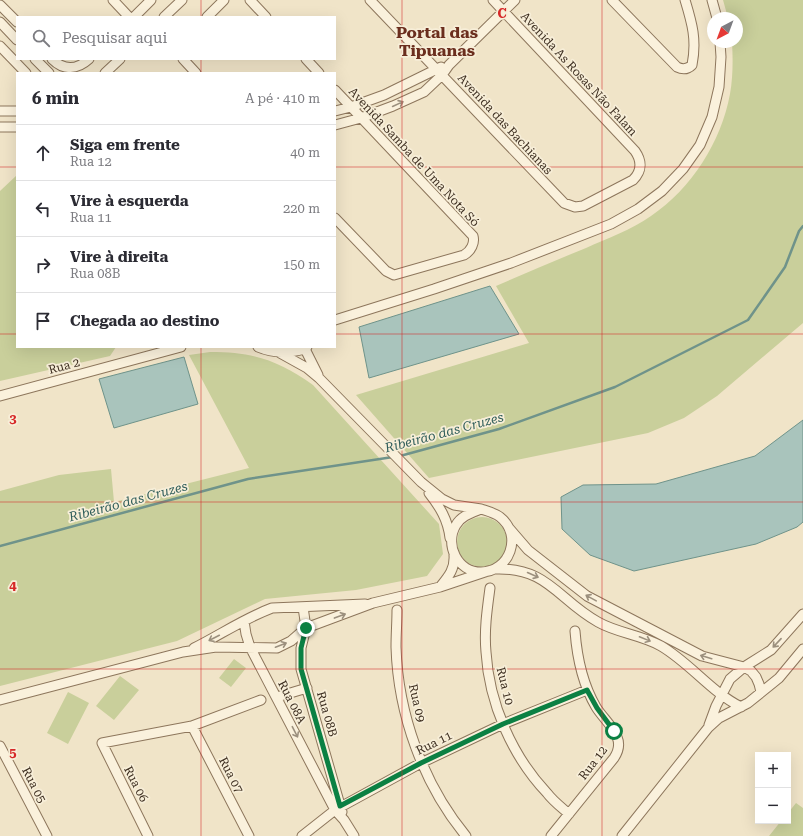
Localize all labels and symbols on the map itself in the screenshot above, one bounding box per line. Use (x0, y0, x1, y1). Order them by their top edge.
text: C (497, 6, 507, 21)
street label: Avenida As Rosas Não Falam (518, 9, 640, 139)
north arrow (707, 12, 743, 48)
district label: Portal das Tipuanas (396, 23, 478, 60)
street label: Avenida das Bachianas (455, 71, 555, 177)
street label: Avenida Samba de Uma Nota Só (346, 85, 482, 229)
one-way arrow (392, 100, 404, 107)
street label: Rua 2 (47, 355, 81, 377)
water label: Ribeirão das Cruzes (382, 409, 505, 456)
text: 3 (9, 411, 17, 426)
water label: Ribeirão das Cruzes (66, 478, 189, 525)
one-way arrow (527, 572, 539, 580)
text: 4 (9, 578, 17, 593)
one-way arrow (585, 593, 597, 601)
one-way arrow (333, 612, 345, 620)
route end (297, 619, 315, 637)
one-way arrow (208, 635, 220, 642)
one-way arrow (638, 636, 650, 644)
one-way arrow (772, 638, 782, 648)
one-way arrow (274, 641, 286, 649)
one-way arrow (700, 653, 713, 660)
street label: Rua 10 (494, 666, 517, 707)
street label: Rua 08A (275, 678, 309, 727)
street label: Rua 09 (406, 683, 428, 724)
street label: Rua 08B (314, 690, 340, 738)
route start (605, 722, 623, 740)
one-way arrow (291, 726, 299, 738)
street label: Rua 11 (414, 728, 455, 758)
street label: Rua 12 (576, 743, 610, 783)
text: 5 (9, 745, 17, 760)
street label: Rua 07 (216, 755, 246, 796)
street label: Rua 06 (121, 764, 151, 805)
street label: Rua 05 (19, 765, 49, 806)

